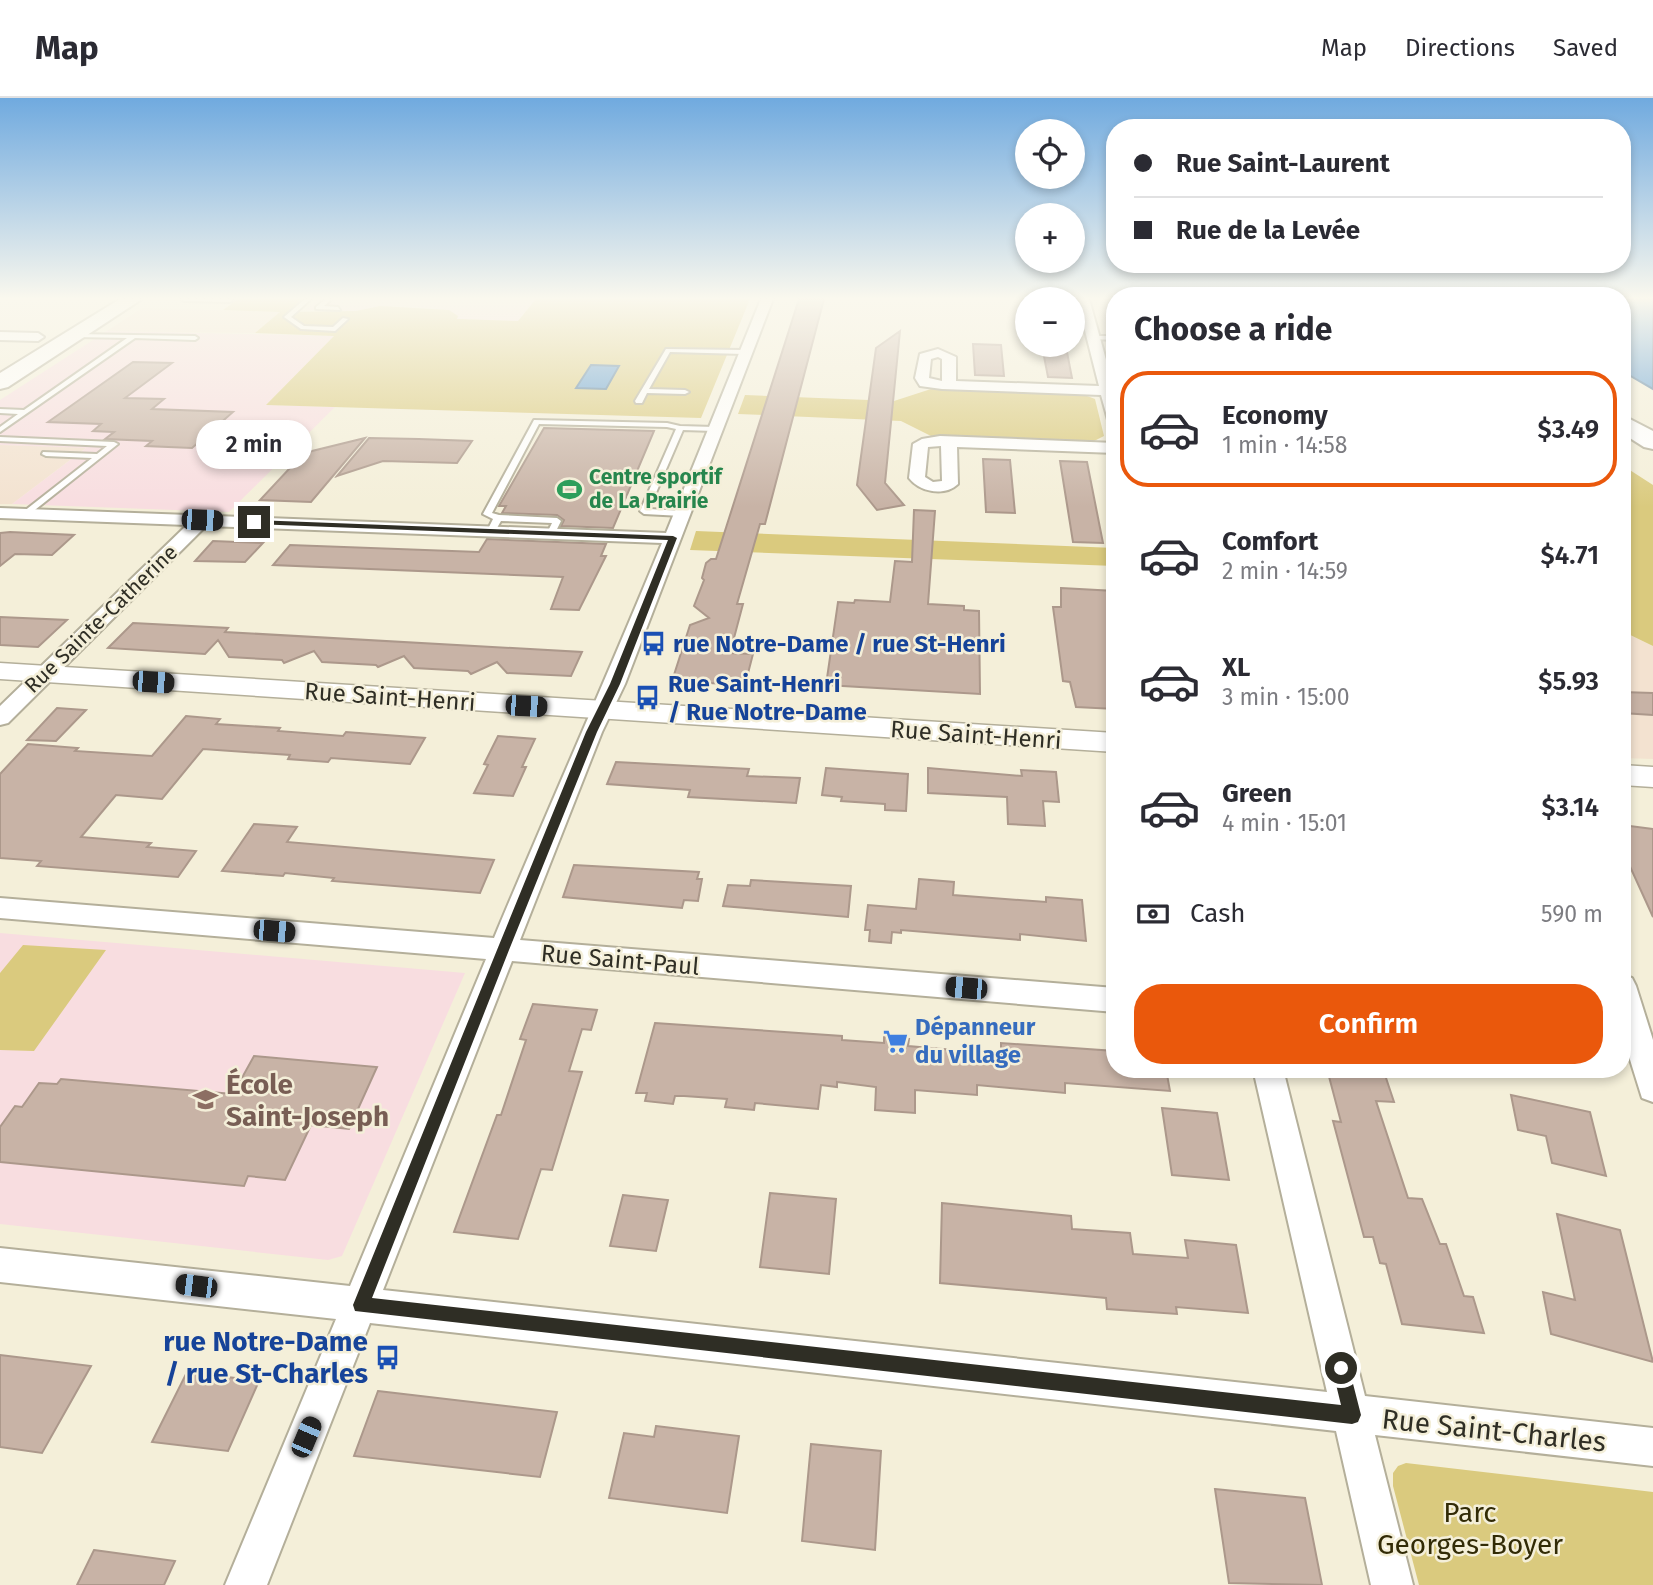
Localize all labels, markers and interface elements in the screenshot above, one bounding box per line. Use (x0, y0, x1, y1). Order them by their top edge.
text: Map (35, 28, 99, 68)
text: Map (1321, 34, 1367, 62)
text: Directions (1405, 34, 1515, 62)
text: Saved (1553, 34, 1618, 62)
map controls (1015, 119, 1085, 357)
button: locate (1015, 119, 1085, 189)
text: Rue Saint-Laurent (1176, 148, 1390, 179)
button: + (1015, 203, 1085, 273)
text: Rue de la Levée (1176, 215, 1360, 246)
button: − (1015, 287, 1085, 357)
text: Choose a ride (1134, 310, 1332, 348)
icon: car (1138, 398, 1201, 461)
text: Economy (1222, 400, 1328, 431)
text: $3.49 (1538, 414, 1599, 445)
callout: 2 min (196, 420, 312, 470)
text: 2 min (226, 430, 282, 458)
text: 1 min · 14:58 (1222, 431, 1347, 459)
place label: Centre sportif de La Prairie (589, 464, 724, 514)
sports icon: Centre sportif de La Prairie (555, 475, 583, 503)
route end (238, 506, 270, 538)
car (181, 509, 224, 531)
icon: car (1138, 524, 1201, 587)
text: Comfort (1222, 526, 1318, 557)
street label: Rue Sainte-Catherine (19, 539, 183, 699)
text: $4.71 (1541, 540, 1599, 571)
text: 2 min · 14:59 (1222, 557, 1348, 585)
bus stop icon: rue Notre-Dame / rue St-Henri (639, 630, 667, 658)
place label: rue Notre-Dame / rue St-Henri (673, 630, 1006, 658)
icon: car (1138, 650, 1201, 713)
text: XL (1222, 652, 1250, 683)
text: $5.93 (1538, 666, 1599, 697)
car (132, 670, 175, 694)
place label: Rue Saint-Henri / Rue Notre-Dame (668, 670, 867, 726)
street label: Rue Saint-Henri (303, 677, 477, 717)
text: 3 min · 15:00 (1222, 683, 1350, 711)
bus stop icon: Rue Saint-Henri / Rue Notre-Dame (634, 684, 662, 712)
car (505, 694, 548, 718)
street label: Rue Saint-Henri (889, 715, 1063, 755)
icon: car (1138, 776, 1201, 839)
text: Green (1222, 778, 1292, 809)
text: $3.14 (1541, 792, 1599, 823)
text: 4 min · 15:01 (1222, 809, 1347, 837)
icon: cash (1134, 895, 1172, 933)
text: Cash (1190, 898, 1246, 929)
text: 590 m (1541, 900, 1603, 928)
car (253, 919, 296, 943)
street label: Rue Saint-Paul (540, 939, 700, 981)
car (945, 976, 988, 1000)
button: Confirm (1134, 984, 1603, 1064)
place label: Dépanneur du village (915, 1013, 1036, 1069)
supermarket icon: Dépanneur du village (881, 1027, 909, 1055)
place label: École Saint-Joseph (226, 1067, 389, 1133)
school or university icon: École Saint-Joseph (192, 1086, 220, 1114)
car (174, 1273, 219, 1299)
place label: rue Notre-Dame / rue St-Charles (163, 1325, 368, 1390)
bus stop icon: rue Notre-Dame / rue St-Charles (374, 1343, 402, 1371)
route start (1325, 1352, 1357, 1384)
street label: Rue Saint-Charles (1380, 1402, 1608, 1459)
car (289, 1414, 324, 1460)
park label: Parc Georges-Boyer (1377, 1496, 1563, 1561)

